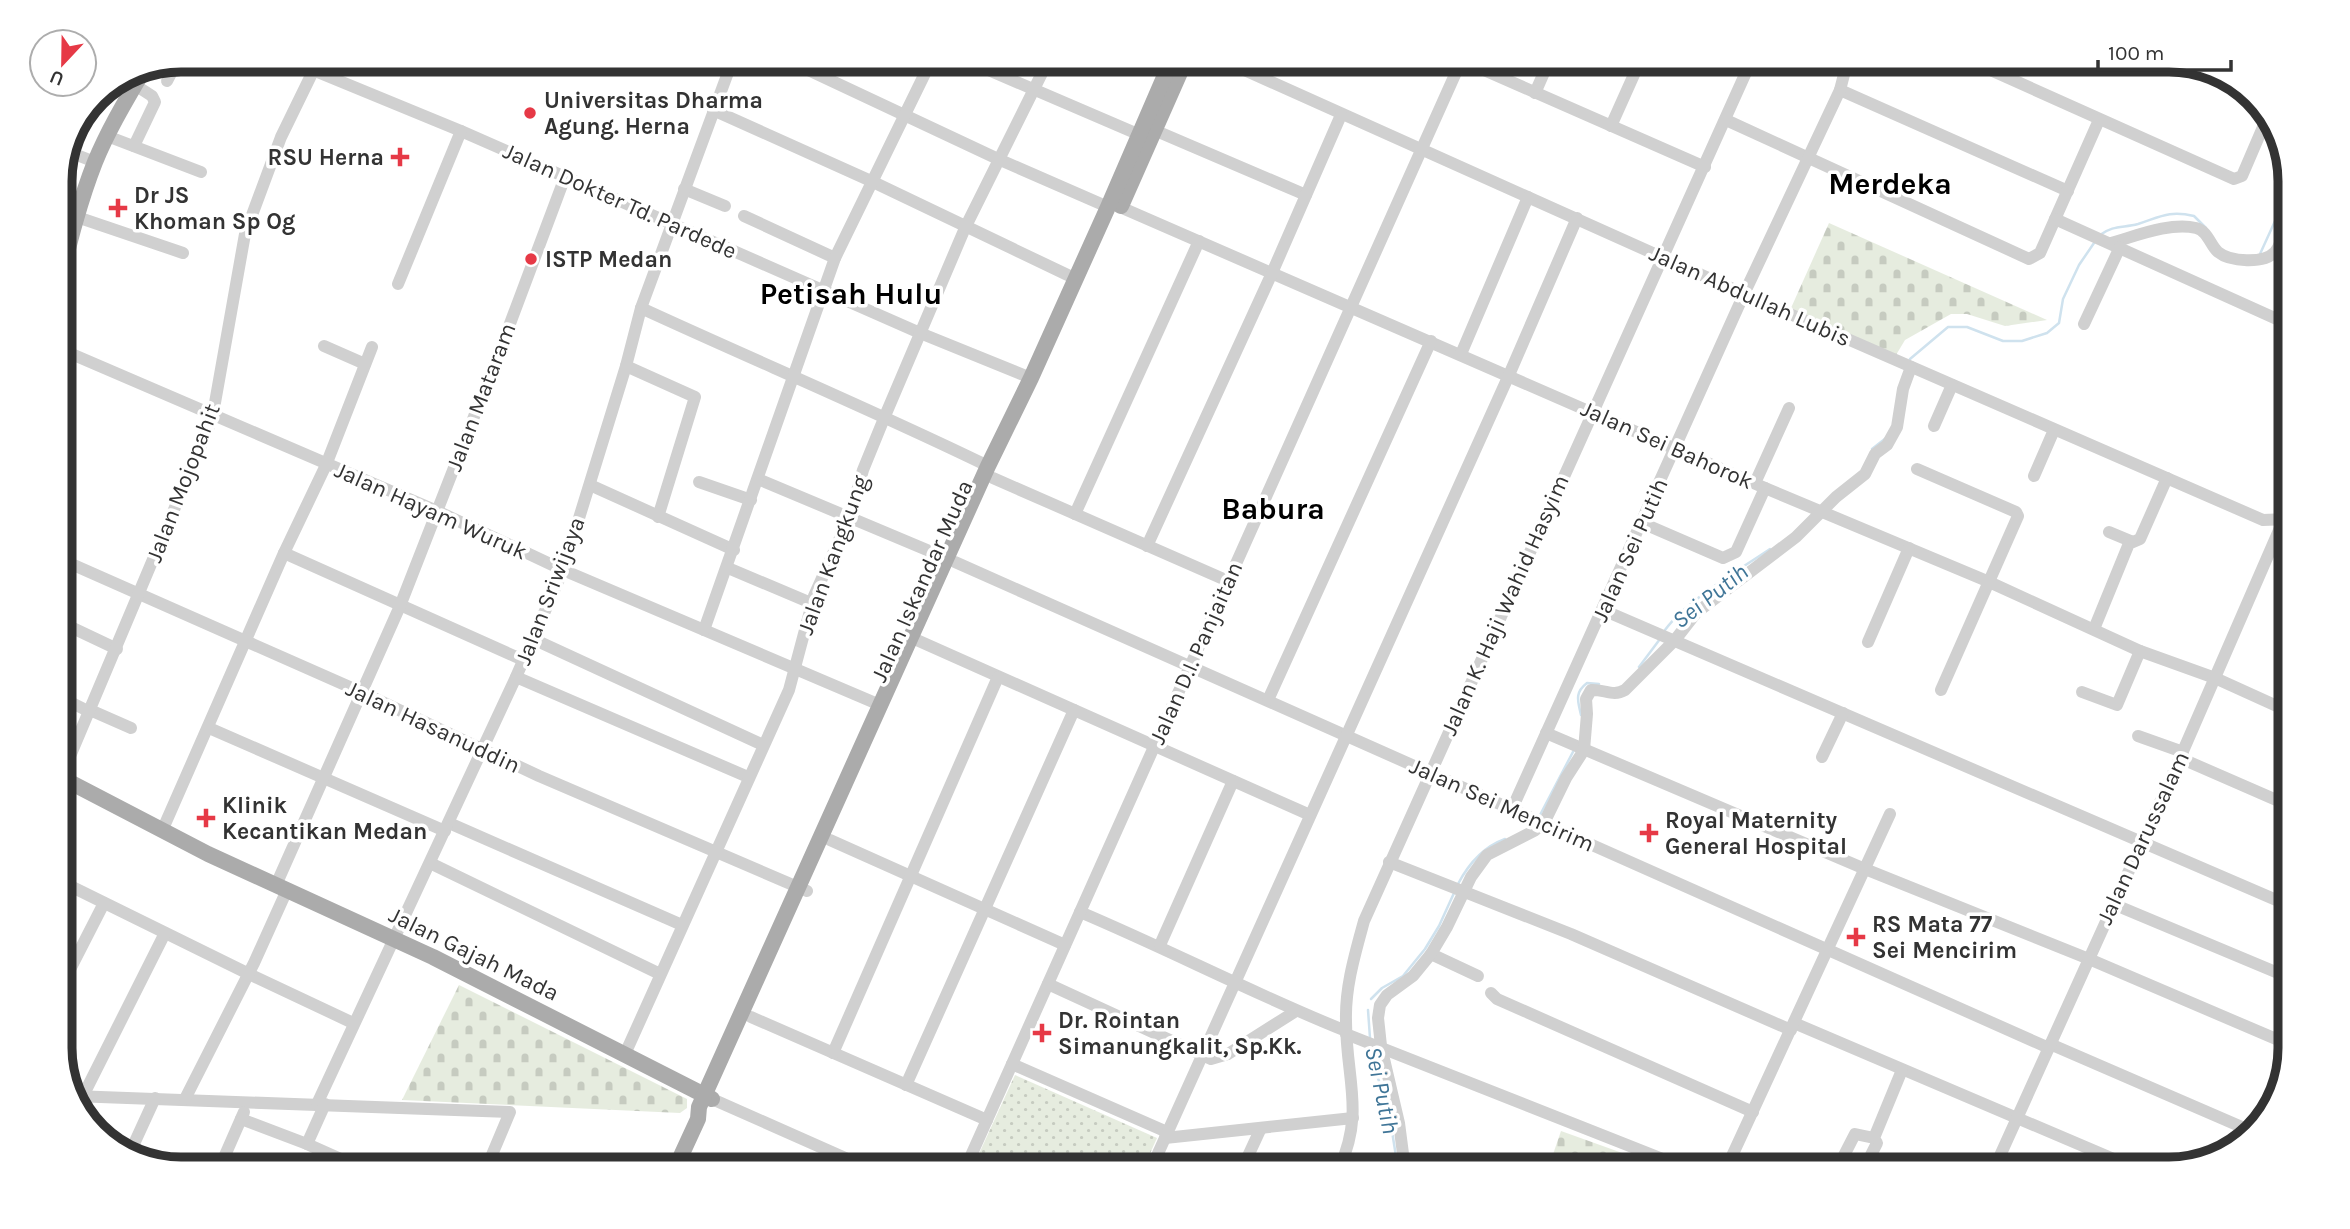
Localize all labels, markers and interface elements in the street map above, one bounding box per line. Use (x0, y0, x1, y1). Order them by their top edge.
north arrow (28, 28, 98, 98)
scale bar (2098, 28, 2231, 72)
text: 100 m (2108, 41, 2165, 65)
text: U (47, 65, 67, 90)
place label: Universitas Dharma Agung. Herna (544, 87, 763, 140)
marker: Universitas Dharma Agung. Herna (522, 105, 538, 121)
street label: Jalan Dokter Td. Pardede (499, 137, 741, 265)
place label: RSU Herna (268, 144, 384, 171)
marker: RSU Herna (390, 147, 410, 167)
district label: Merdeka (1828, 166, 1952, 202)
place label: Dr JS Khoman Sp Og (134, 182, 295, 235)
marker: Dr JS Khoman Sp Og (108, 198, 128, 218)
street label: Jalan Abdullah Lubis (1645, 240, 1855, 352)
place label: ISTP Medan (545, 246, 672, 273)
marker: ISTP Medan (523, 251, 539, 267)
district label: Petisah Hulu (760, 276, 942, 312)
street label: Jalan Mataram (440, 319, 522, 475)
street label: Jalan Sei Bahorok (1577, 395, 1757, 495)
street label: Jalan Mojopahit (140, 400, 226, 566)
street label: Jalan Hayam Wuruk (331, 456, 531, 566)
street label: Jalan K. Haji Wahid Hasyim (1435, 470, 1575, 740)
street label: Jalan Kangkung (792, 472, 874, 638)
street label: Jalan Sei Putih (1586, 474, 1674, 626)
street label: Jalan Iskandar Muda (865, 476, 979, 686)
district label: Babura (1221, 491, 1325, 527)
street label: Jalan Sriwijaya (509, 513, 591, 669)
street label: Jalan D.I. Panjaitan (1144, 558, 1248, 748)
water label: Sei Putih (1667, 558, 1753, 634)
street label: Jalan Hasanuddin (342, 675, 524, 779)
street label: Jalan Darussalam (2091, 747, 2195, 929)
street label: Jalan Sei Mencirim (1406, 752, 1598, 858)
place label: Klinik Kecantikan Medan (222, 792, 427, 845)
place label: Royal Maternity General Hospital (1665, 807, 1847, 860)
marker: Klinik Kecantikan Medan (196, 808, 216, 828)
marker: Royal Maternity General Hospital (1639, 823, 1659, 843)
street label: Jalan Gajah Mada (385, 901, 563, 1007)
place label: RS Mata 77 Sei Mencirim (1872, 911, 2017, 964)
marker: RS Mata 77 Sei Mencirim (1846, 927, 1866, 947)
place label: Dr. Rointan Simanungkalit, Sp.Kk. (1058, 1007, 1302, 1060)
marker: Dr. Rointan Simanungkalit, Sp.Kk. (1032, 1023, 1052, 1043)
water label: Sei Putih (1359, 1044, 1405, 1136)

